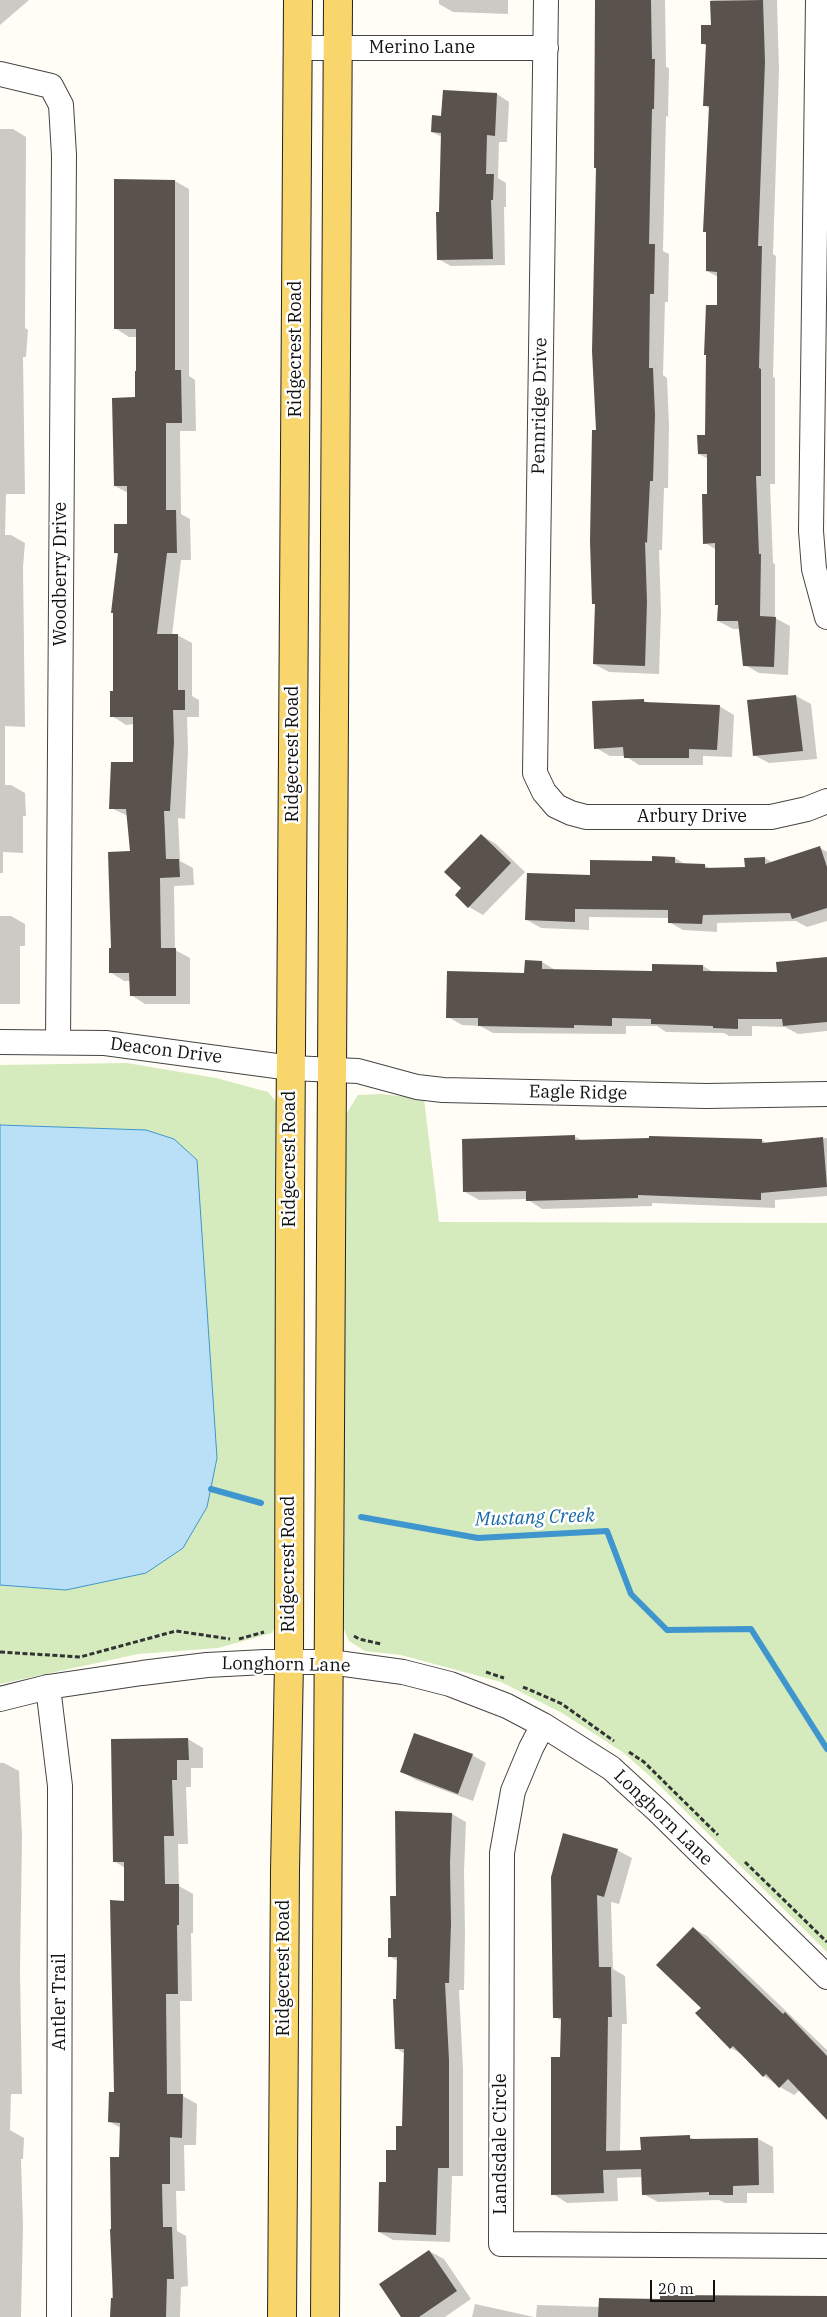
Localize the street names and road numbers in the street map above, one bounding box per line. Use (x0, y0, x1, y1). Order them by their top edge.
street label: Merino Lane (369, 37, 475, 59)
street label: Ridgecrest Road (285, 280, 307, 418)
street label: Pennridge Drive (528, 337, 552, 475)
street label: Woodberry Drive (50, 502, 72, 646)
street label: Ridgecrest Road (282, 685, 304, 823)
street label: Arbury Drive (637, 806, 747, 828)
street label: Deacon Drive (109, 1033, 223, 1069)
street label: Eagle Ridge (529, 1081, 627, 1105)
street label: Ridgecrest Road (279, 1090, 301, 1228)
street label: Ridgecrest Road (278, 1495, 300, 1633)
street label: Longhorn Lane (221, 1653, 351, 1677)
street label: Longhorn Lane (609, 1765, 717, 1871)
street label: Ridgecrest Road (273, 1899, 295, 2037)
street label: Antler Trail (49, 1953, 71, 2051)
street label: Landsdale Circle (490, 2073, 512, 2215)

